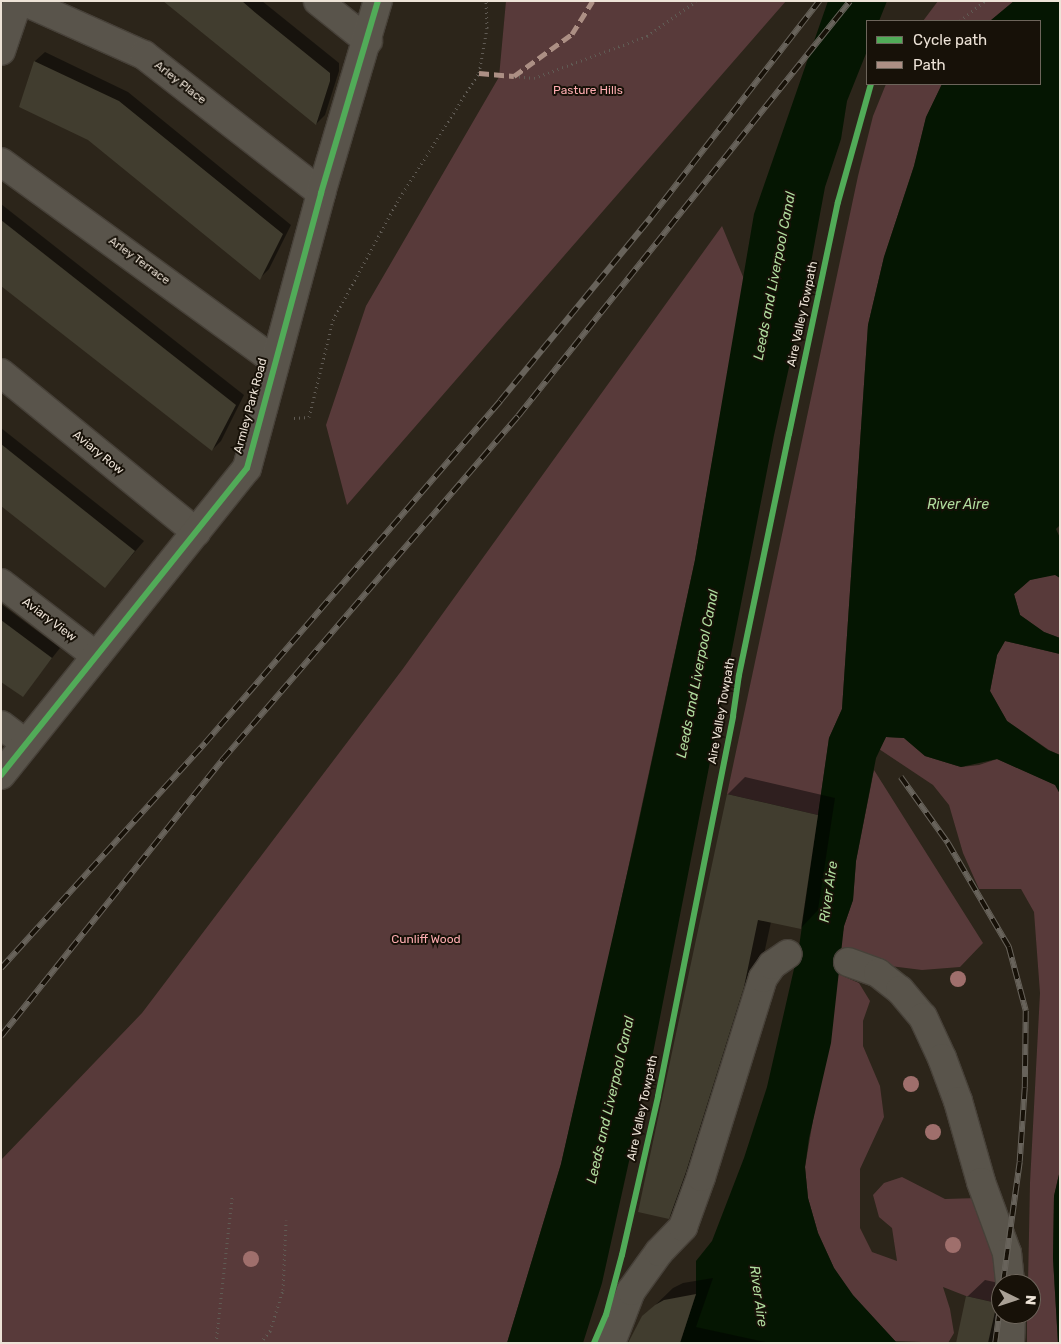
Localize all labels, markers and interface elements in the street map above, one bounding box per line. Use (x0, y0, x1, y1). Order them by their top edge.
legend (866, 20, 1041, 85)
text: Cycle path (913, 31, 987, 49)
text: Path (913, 56, 946, 74)
street label: Arley Place (151, 58, 209, 108)
park label: Pasture Hills (553, 84, 623, 98)
water label: Leeds and Liverpool Canal (750, 190, 800, 362)
street label: Arley Terrace (105, 234, 173, 288)
street label: Aire Valley Towpath (785, 259, 821, 369)
street label: Armley Park Road (231, 357, 271, 455)
street label: Aviary Row (69, 428, 127, 478)
water label: River Aire (927, 497, 989, 513)
water label: Leeds and Liverpool Canal (673, 588, 723, 760)
street label: Aviary View (19, 595, 79, 645)
street label: Aire Valley Towpath (705, 656, 739, 766)
water label: River Aire (816, 860, 842, 924)
park label: Cunliff Wood (391, 933, 461, 947)
water label: Leeds and Liverpool Canal (584, 1015, 638, 1185)
street label: Aire Valley Towpath (625, 1053, 661, 1163)
water label: River Aire (745, 1264, 771, 1328)
north arrow (991, 1274, 1041, 1324)
text: N (1022, 1294, 1039, 1306)

